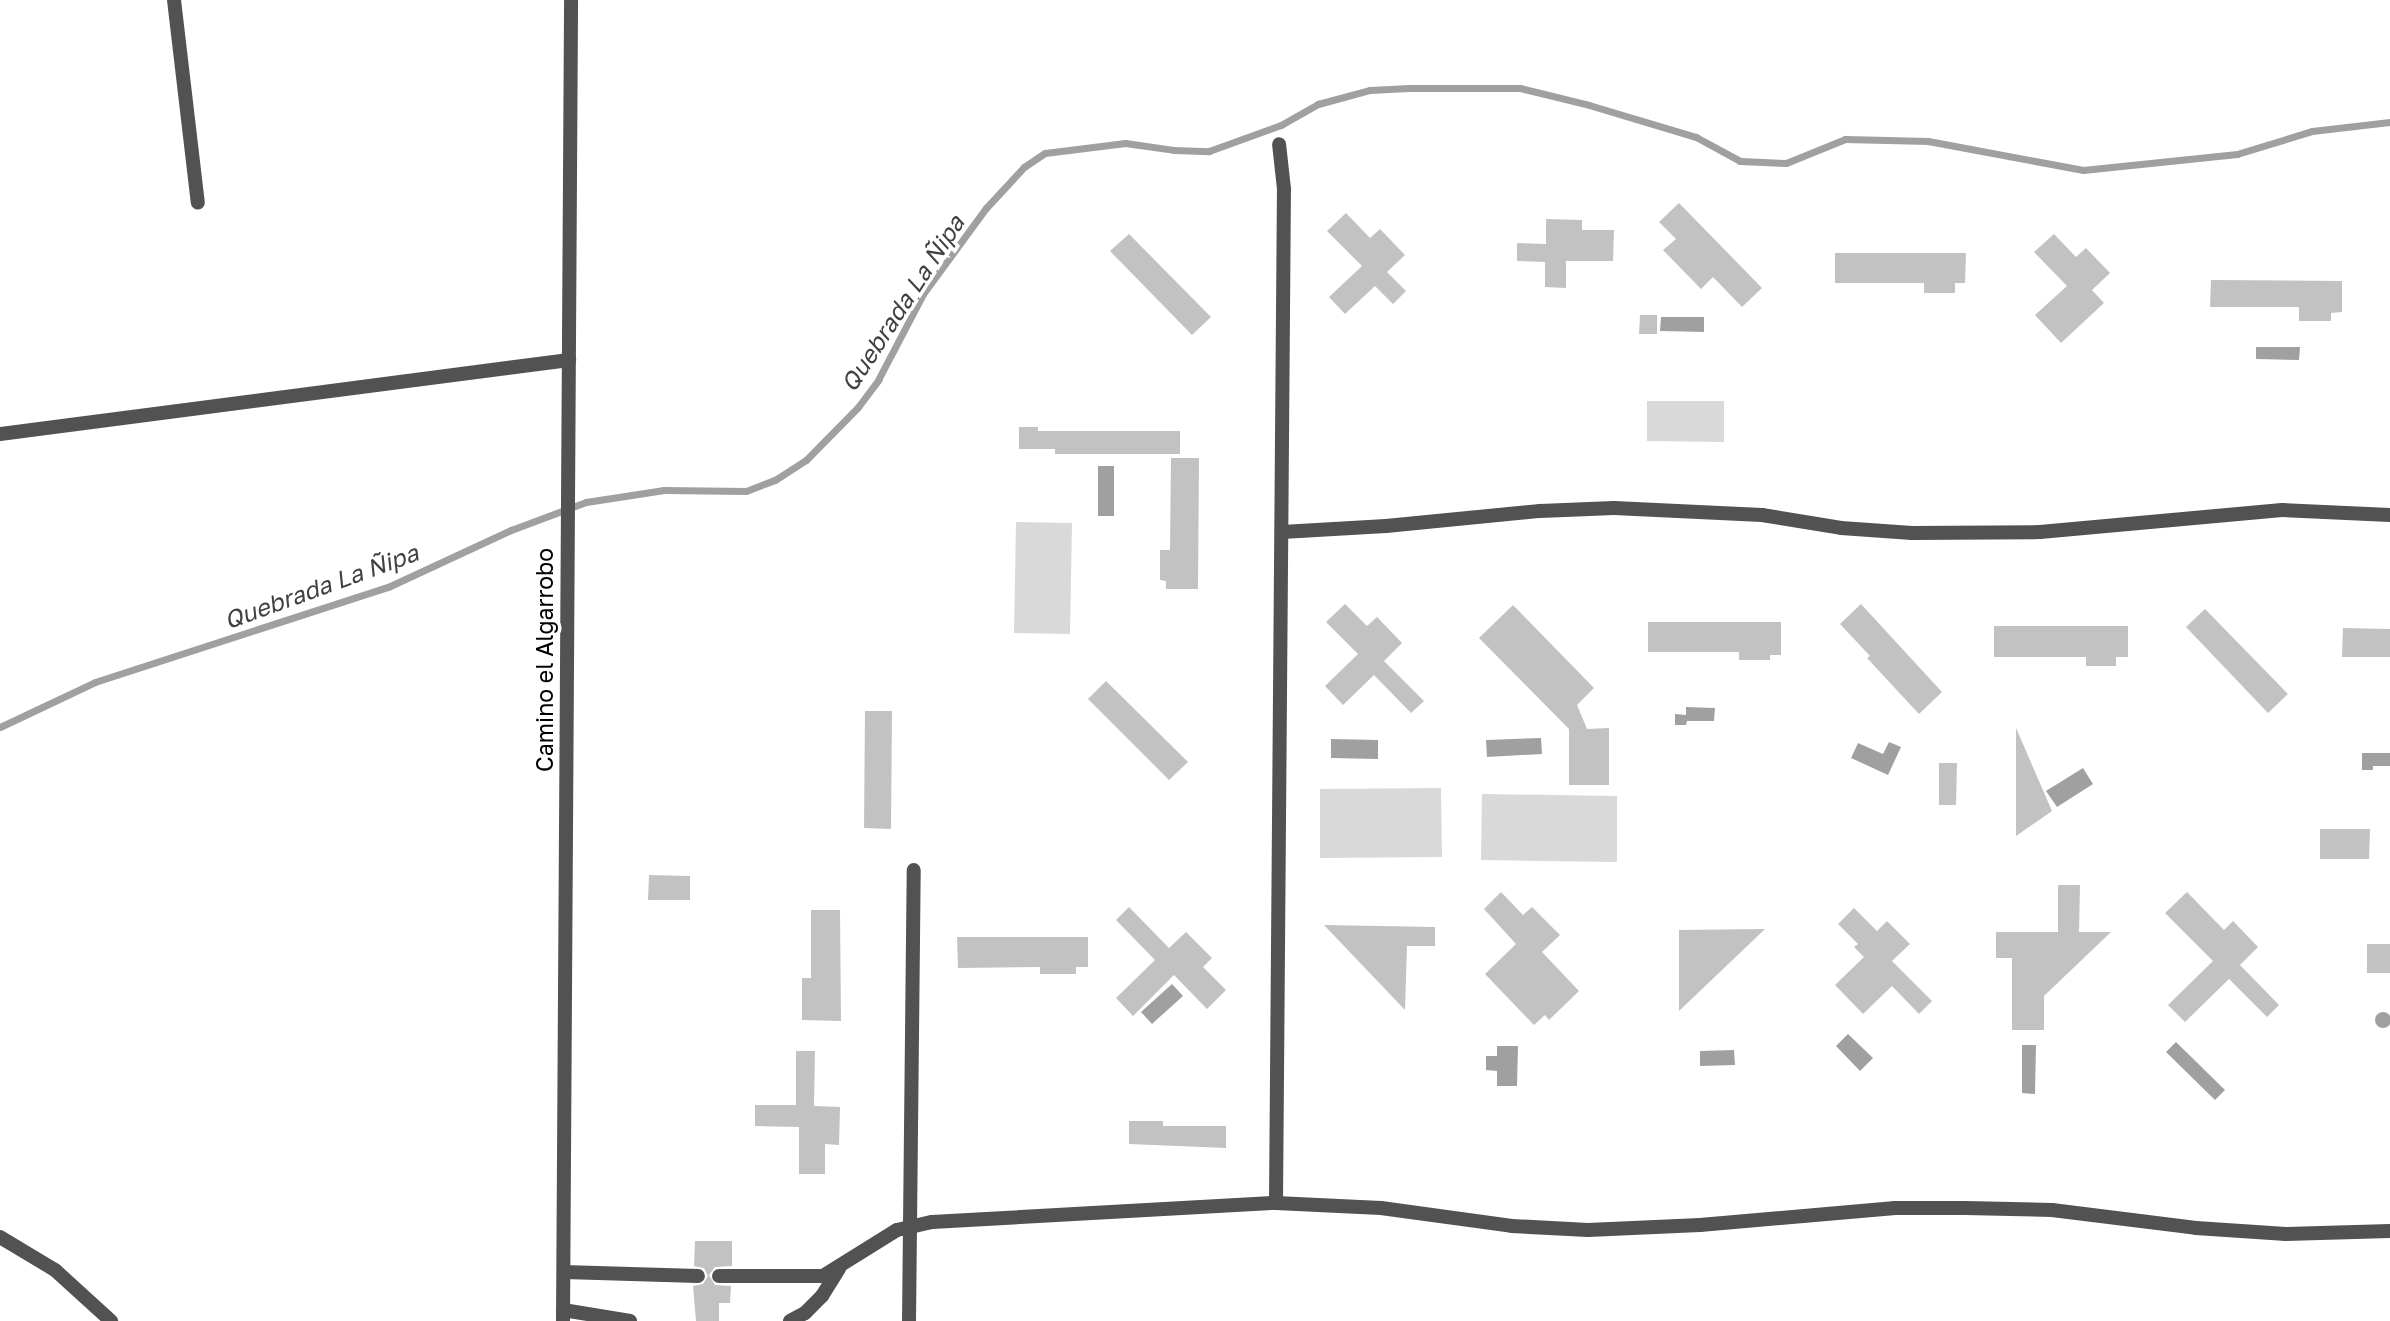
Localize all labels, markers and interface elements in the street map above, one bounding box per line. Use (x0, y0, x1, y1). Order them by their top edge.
water label: Quebrada La Ñipa (834, 209, 970, 397)
water label: Quebrada La Ñipa (220, 538, 422, 634)
street label: Camino el Algarrobo (530, 548, 558, 772)

